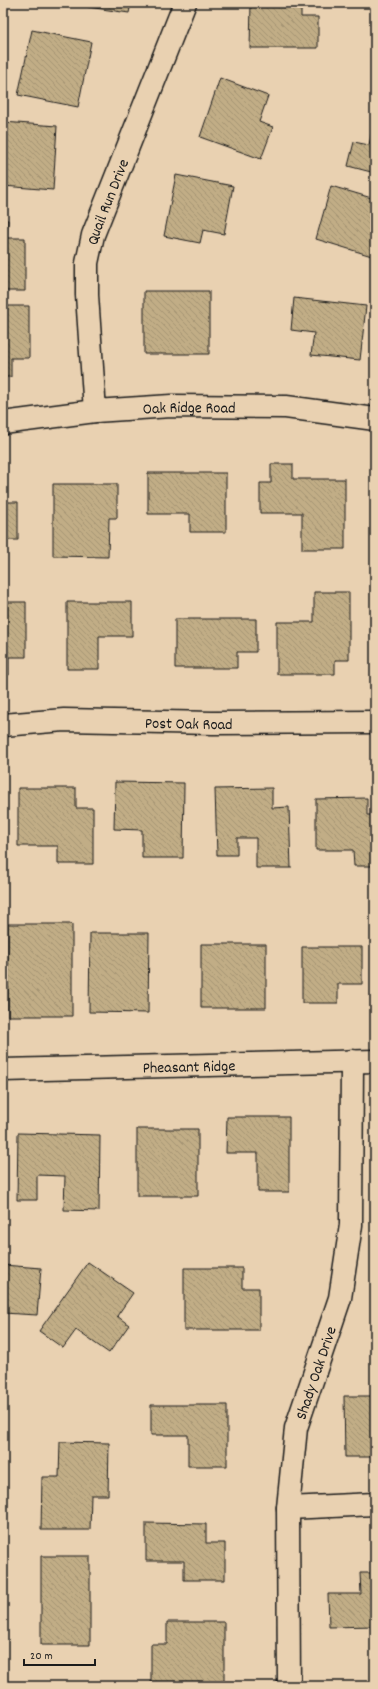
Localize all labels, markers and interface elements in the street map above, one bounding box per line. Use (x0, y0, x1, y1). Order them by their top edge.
street label: Quail Run Drive (82, 156, 136, 247)
street label: Oak Ridge Road (142, 397, 236, 422)
street label: Post Oak Road (145, 713, 233, 737)
street label: Pheasant Ridge (142, 1055, 236, 1081)
street label: Shady Oak Drive (291, 1323, 344, 1423)
scale bar (24, 1641, 95, 1667)
text: 20 m (30, 1648, 53, 1665)

